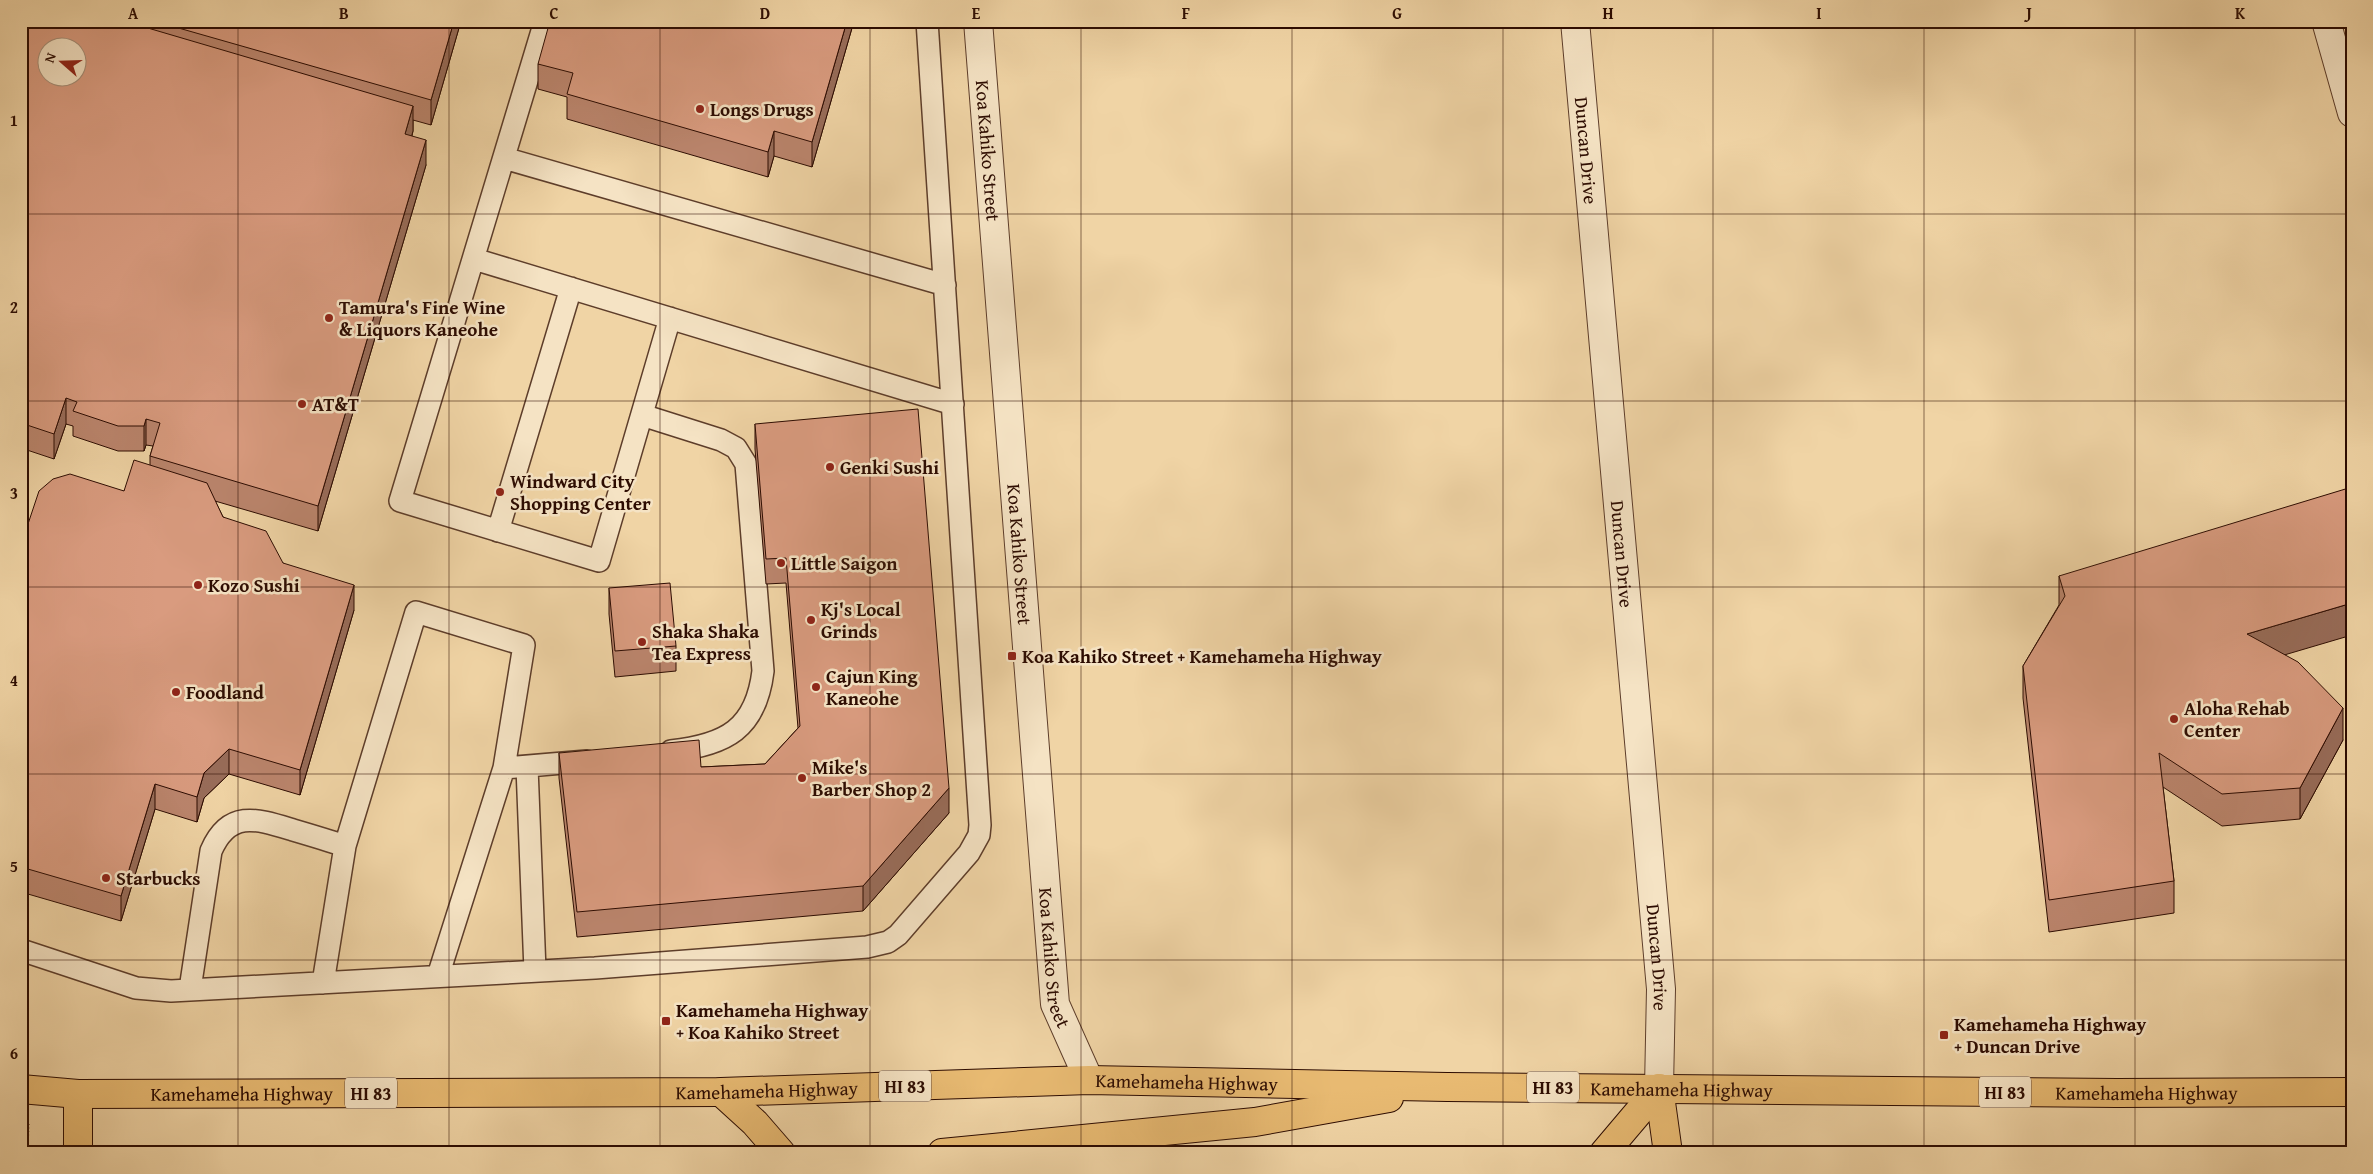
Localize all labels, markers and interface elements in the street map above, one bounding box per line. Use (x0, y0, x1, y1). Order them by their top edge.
text: A (128, 1, 139, 25)
text: B (339, 1, 349, 25)
text: C (549, 1, 559, 25)
text: D (760, 1, 770, 25)
text: E (972, 1, 981, 25)
text: F (1182, 1, 1190, 25)
text: G (1392, 1, 1402, 25)
text: H (1602, 1, 1614, 25)
text: I (1816, 1, 1822, 25)
text: J (2023, 1, 2032, 25)
text: K (2235, 1, 2246, 25)
north arrow (38, 38, 88, 88)
text: N (39, 49, 61, 65)
street label: Koa Kahiko Street (969, 79, 1008, 223)
place label: Longs Drugs (710, 95, 814, 123)
street label: Duncan Drive (1568, 96, 1605, 205)
marker: Longs Drugs (694, 103, 706, 115)
text: 1 (10, 108, 18, 132)
place label: Tamura's Fine Wine & Liquors Kaneohe (339, 293, 505, 343)
text: 2 (10, 295, 18, 319)
marker: Tamura's Fine Wine & Liquors Kaneohe (323, 312, 335, 324)
place label: AT&T (312, 390, 359, 418)
marker: AT&T (296, 398, 308, 410)
place label: Genki Sushi (840, 453, 939, 481)
marker: Genki Sushi (824, 461, 836, 473)
place label: Windward City Shopping Center (510, 467, 651, 517)
text: 3 (10, 481, 18, 505)
street label: Koa Kahiko Street (1000, 483, 1039, 626)
marker: Windward City Shopping Center (494, 486, 506, 498)
street label: Duncan Drive (1604, 499, 1641, 609)
place label: Little Saigon (791, 549, 898, 577)
marker: Little Saigon (775, 557, 787, 569)
place label: Kozo Sushi (208, 571, 300, 599)
marker: Kozo Sushi (192, 579, 204, 591)
place label: Kj's Local Grinds (821, 595, 901, 645)
marker: Kj's Local Grinds (805, 614, 817, 626)
place label: Shaka Shaka Tea Express (652, 617, 759, 667)
marker: Shaka Shaka Tea Express (636, 636, 648, 648)
place label: Koa Kahiko Street + Kamehameha Highway (1022, 642, 1382, 670)
marker: Koa Kahiko Street + Kamehameha Highway (1006, 650, 1018, 662)
place label: Cajun King Kaneohe (826, 662, 919, 712)
text: 4 (10, 668, 18, 692)
place label: Foodland (186, 678, 264, 706)
marker: Cajun King Kaneohe (810, 681, 822, 693)
marker: Foodland (170, 686, 182, 698)
place label: Aloha Rehab Center (2184, 694, 2290, 744)
marker: Aloha Rehab Center (2168, 713, 2180, 725)
place label: Mike's Barber Shop 2 (812, 753, 931, 803)
marker: Mike's Barber Shop 2 (796, 772, 808, 784)
text: 5 (10, 854, 18, 878)
place label: Starbucks (116, 864, 200, 892)
marker: Starbucks (100, 872, 112, 884)
street label: Koa Kahiko Street (1032, 886, 1078, 1033)
street label: Duncan Drive (1639, 903, 1675, 1011)
place label: Kamehameha Highway + Koa Kahiko Street (676, 996, 869, 1046)
place label: Kamehameha Highway + Duncan Drive (1954, 1010, 2147, 1060)
marker: Kamehameha Highway + Koa Kahiko Street (660, 1015, 672, 1027)
marker: Kamehameha Highway + Duncan Drive (1938, 1029, 1950, 1041)
text: 6 (10, 1041, 18, 1065)
street label: Kamehameha Highway (1095, 1066, 1279, 1098)
road number: HI 83 (879, 1070, 931, 1102)
road number: HI 83 (1527, 1072, 1579, 1102)
street label: Kamehameha Highway (676, 1074, 859, 1106)
street label: Kamehameha Highway (1590, 1074, 1773, 1104)
road number: HI 83 (1979, 1076, 2031, 1108)
road number: HI 83 (345, 1078, 397, 1108)
street label: Kamehameha Highway (2055, 1078, 2238, 1107)
street label: Kamehameha Highway (151, 1079, 334, 1108)

